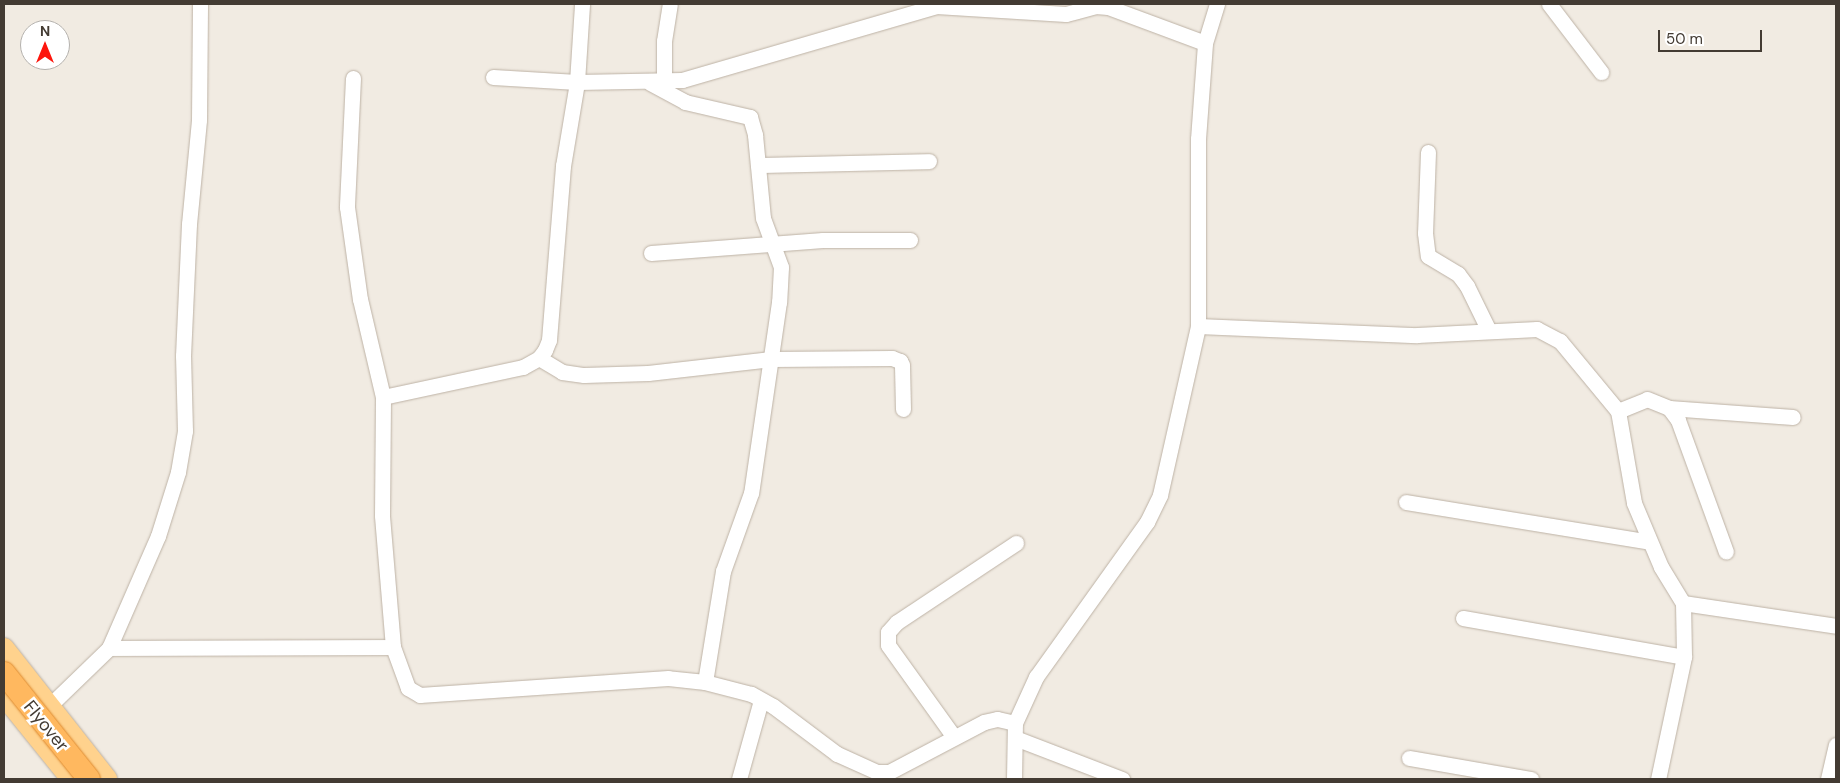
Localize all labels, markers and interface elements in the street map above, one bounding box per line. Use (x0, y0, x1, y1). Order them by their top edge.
north arrow (20, 20, 70, 70)
scale bar (1660, 20, 1764, 52)
text: N (40, 22, 50, 40)
text: 50 m (1666, 29, 1703, 49)
street label: Flyover (19, 696, 73, 756)

